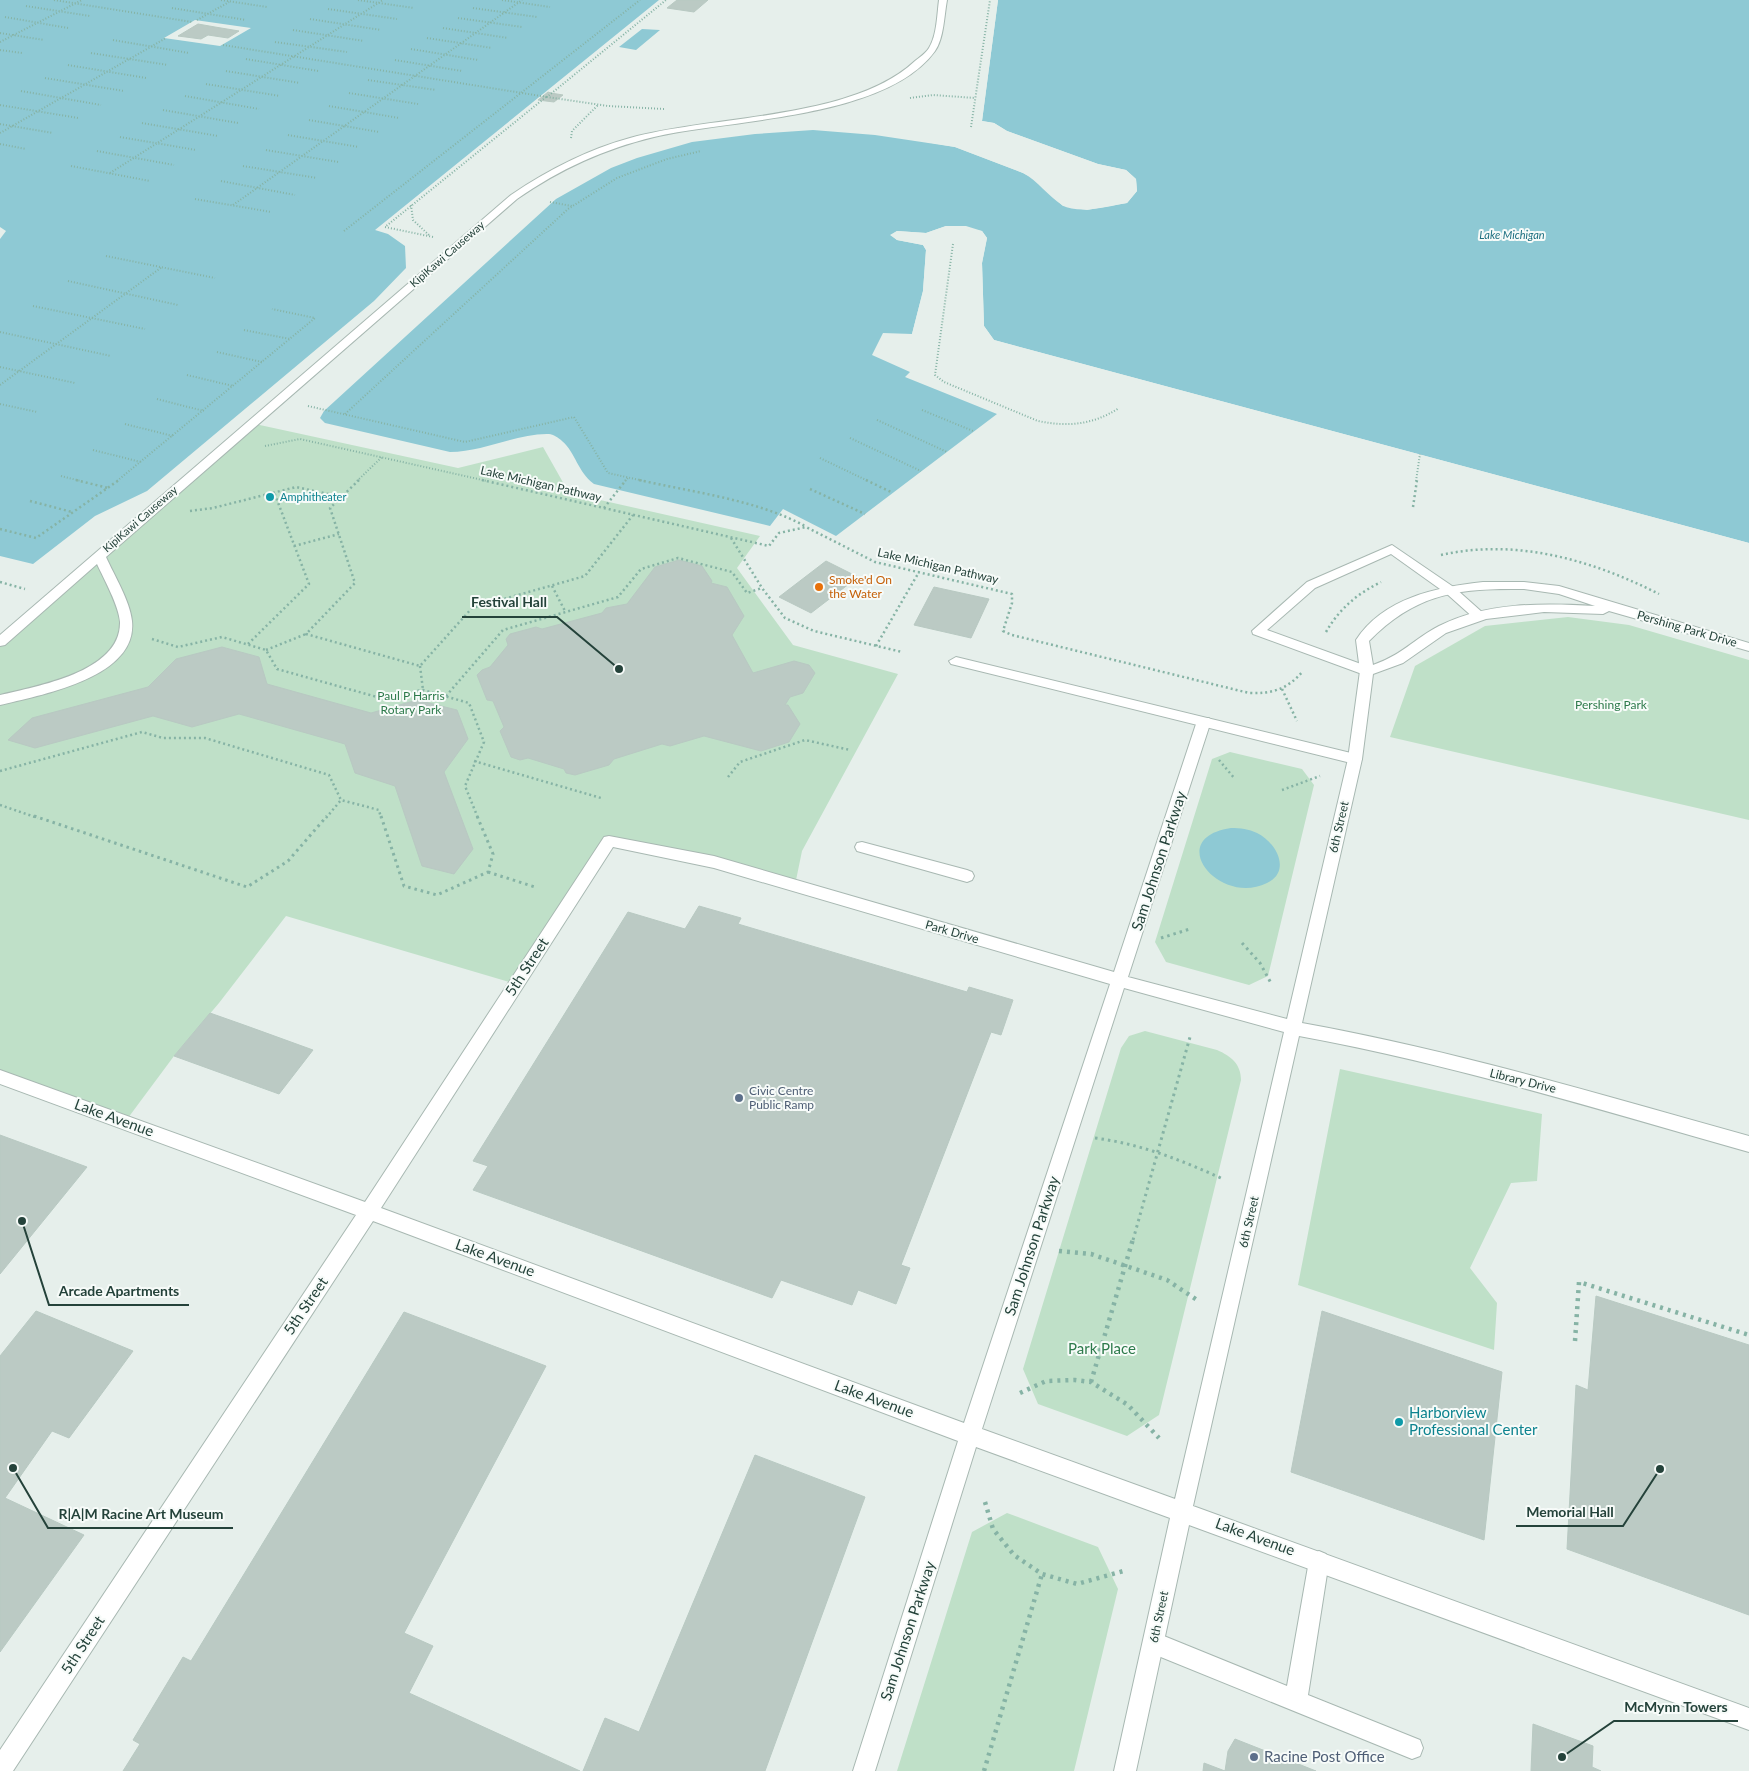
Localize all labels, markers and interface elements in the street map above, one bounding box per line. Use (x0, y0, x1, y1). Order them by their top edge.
street label: KipiKawi Causeway (407, 218, 487, 290)
water label: Lake Michigan (1479, 228, 1545, 241)
street label: Lake Michigan Pathway (479, 462, 604, 505)
street label: KipiKawi Causeway (100, 483, 180, 555)
place label: Amphitheater (280, 490, 346, 503)
marker: Amphitheater (264, 491, 276, 503)
street label: Lake Michigan Pathway (876, 544, 1001, 587)
place label: Smoke'd On the Water (829, 572, 892, 601)
marker: Smoke'd On the Water (813, 581, 825, 593)
callout: Festival Hall (462, 588, 557, 617)
text: Festival Hall (471, 593, 547, 610)
street label: Pershing Park Drive (1635, 607, 1739, 650)
park label: Paul P Harris Rotary Park (377, 688, 445, 717)
park label: Pershing Park (1575, 697, 1648, 712)
street label: Sam Johnson Parkway (1127, 788, 1189, 933)
street label: 6th Street (1325, 799, 1352, 854)
street label: Park Drive (924, 917, 981, 946)
street label: 5th Street (501, 933, 552, 999)
street label: Library Drive (1488, 1065, 1558, 1096)
place label: Civic Centre Public Ramp (749, 1083, 814, 1112)
marker: Civic Centre Public Ramp (733, 1092, 745, 1104)
street label: Lake Avenue (72, 1094, 157, 1140)
street label: Sam Johnson Parkway (1000, 1173, 1062, 1318)
street label: 6th Street (1235, 1194, 1262, 1249)
street label: Lake Avenue (453, 1234, 538, 1280)
street label: 5th Street (279, 1273, 331, 1338)
callout: Arcade Apartments (49, 1276, 189, 1305)
text: Arcade Apartments (58, 1282, 179, 1299)
park label: Park Place (1068, 1339, 1136, 1357)
street label: Lake Avenue (832, 1375, 917, 1421)
place label: Harborview Professional Center (1409, 1403, 1538, 1438)
marker: Harborview Professional Center (1393, 1416, 1405, 1428)
callout: Memorial Hall (1516, 1497, 1623, 1526)
callout: R|A|M Racine Art Museum (48, 1499, 233, 1528)
text: Memorial Hall (1526, 1503, 1614, 1520)
text: R|A|M Racine Art Museum (58, 1505, 224, 1522)
street label: Lake Avenue (1213, 1513, 1298, 1559)
street label: Sam Johnson Parkway (876, 1558, 938, 1703)
street label: 6th Street (1146, 1589, 1171, 1644)
street label: 5th Street (57, 1611, 108, 1677)
callout: McMynn Towers (1614, 1692, 1738, 1721)
text: McMynn Towers (1624, 1698, 1728, 1715)
place label: Racine Post Office (1264, 1747, 1385, 1765)
marker: Racine Post Office (1248, 1751, 1260, 1763)

